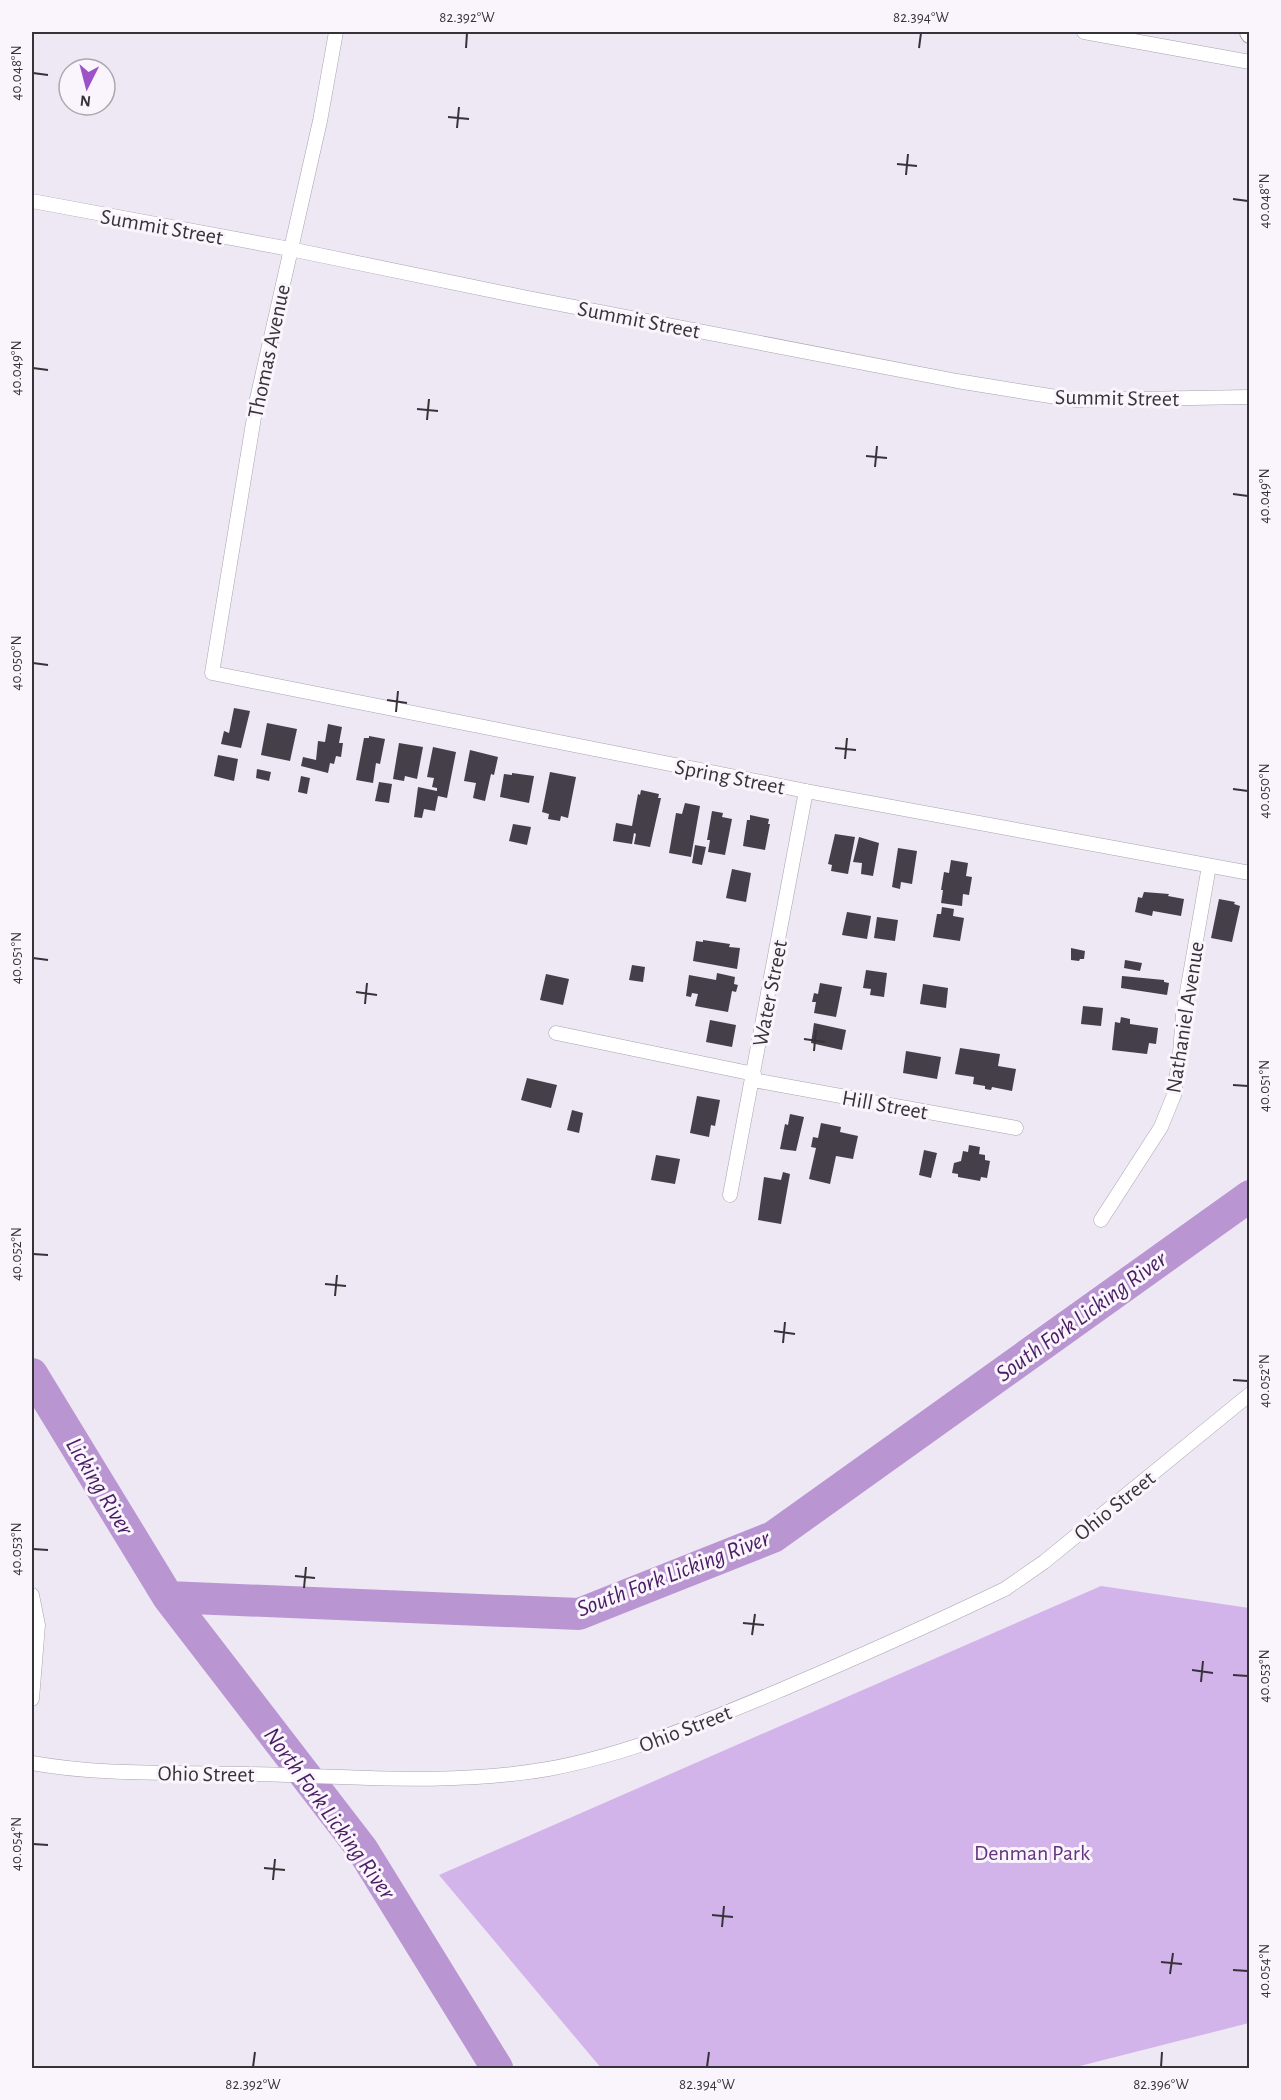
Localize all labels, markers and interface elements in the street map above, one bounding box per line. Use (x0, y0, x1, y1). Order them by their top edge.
text: 82.392°W (439, 10, 495, 25)
text: 82.394°W (893, 10, 950, 25)
text: 40.048°N (9, 45, 24, 101)
north arrow (57, 57, 117, 117)
text: N (79, 92, 92, 109)
text: 40.048°N (1257, 173, 1272, 229)
street label: Summit Street (99, 205, 225, 249)
street label: Thomas Avenue (244, 282, 294, 420)
street label: Summit Street (576, 297, 702, 343)
text: 40.049°N (9, 340, 24, 396)
street label: Summit Street (1055, 386, 1179, 410)
text: 40.049°N (1257, 468, 1272, 524)
text: 40.050°N (9, 635, 24, 691)
street label: Spring Street (673, 756, 787, 798)
text: 40.050°N (1257, 763, 1272, 819)
text: 40.051°N (9, 932, 24, 984)
street label: Water Street (749, 938, 791, 1048)
street label: Nathaniel Avenue (1162, 940, 1208, 1095)
text: 40.051°N (1257, 1060, 1272, 1112)
street label: Hill Street (840, 1087, 929, 1123)
text: 40.052°N (9, 1227, 24, 1281)
water label: South Fork Licking River (992, 1246, 1172, 1387)
text: 40.052°N (1257, 1354, 1272, 1408)
water label: Licking River (61, 1434, 138, 1540)
street label: Ohio Street (1070, 1467, 1159, 1545)
text: 40.053°N (9, 1522, 24, 1576)
water label: South Fork Licking River (574, 1526, 774, 1622)
text: 40.053°N (1257, 1649, 1272, 1703)
street label: Ohio Street (636, 1701, 735, 1757)
water label: North Fork Licking River (259, 1723, 400, 1905)
street label: Ohio Street (157, 1762, 255, 1786)
text: 40.054°N (9, 1817, 24, 1871)
park label: Denman Park (974, 1842, 1090, 1864)
text: 40.054°N (1257, 1944, 1272, 1998)
text: 82.392°W (225, 2077, 281, 2092)
text: 82.394°W (679, 2077, 736, 2092)
text: 82.396°W (1133, 2077, 1189, 2092)

